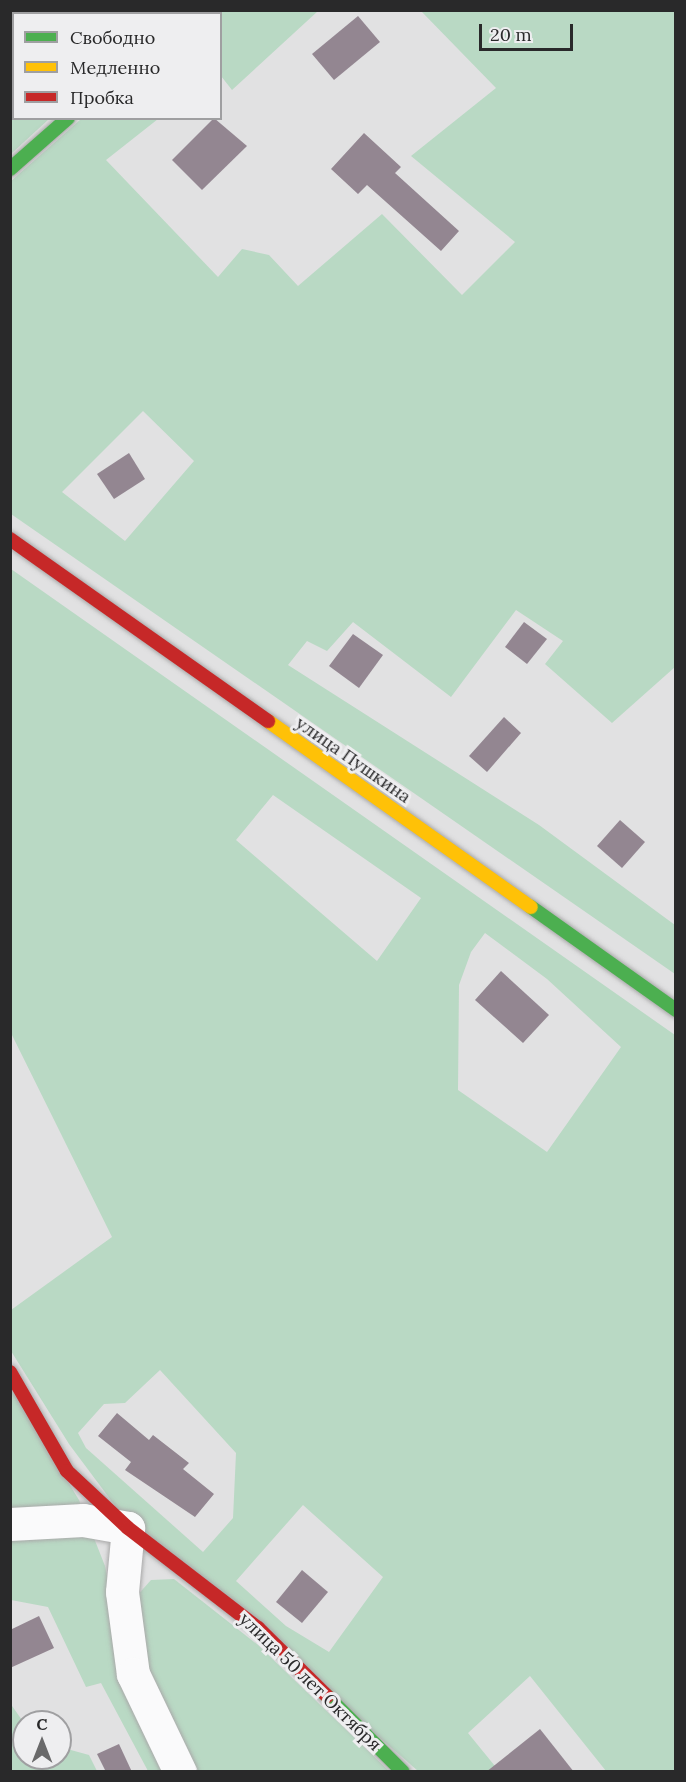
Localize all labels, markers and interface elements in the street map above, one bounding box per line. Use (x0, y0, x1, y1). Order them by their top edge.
legend (12, 12, 222, 120)
scale bar (482, 12, 576, 50)
text: 20 m (490, 23, 532, 46)
text: Свободно (70, 26, 155, 49)
text: Медленно (70, 56, 160, 79)
text: Пробка (70, 86, 134, 109)
street label: улица Пушкина (291, 712, 415, 808)
street label: улица 50 лет Октября (234, 1608, 386, 1756)
north arrow (12, 1710, 72, 1770)
text: С (36, 1714, 48, 1734)

